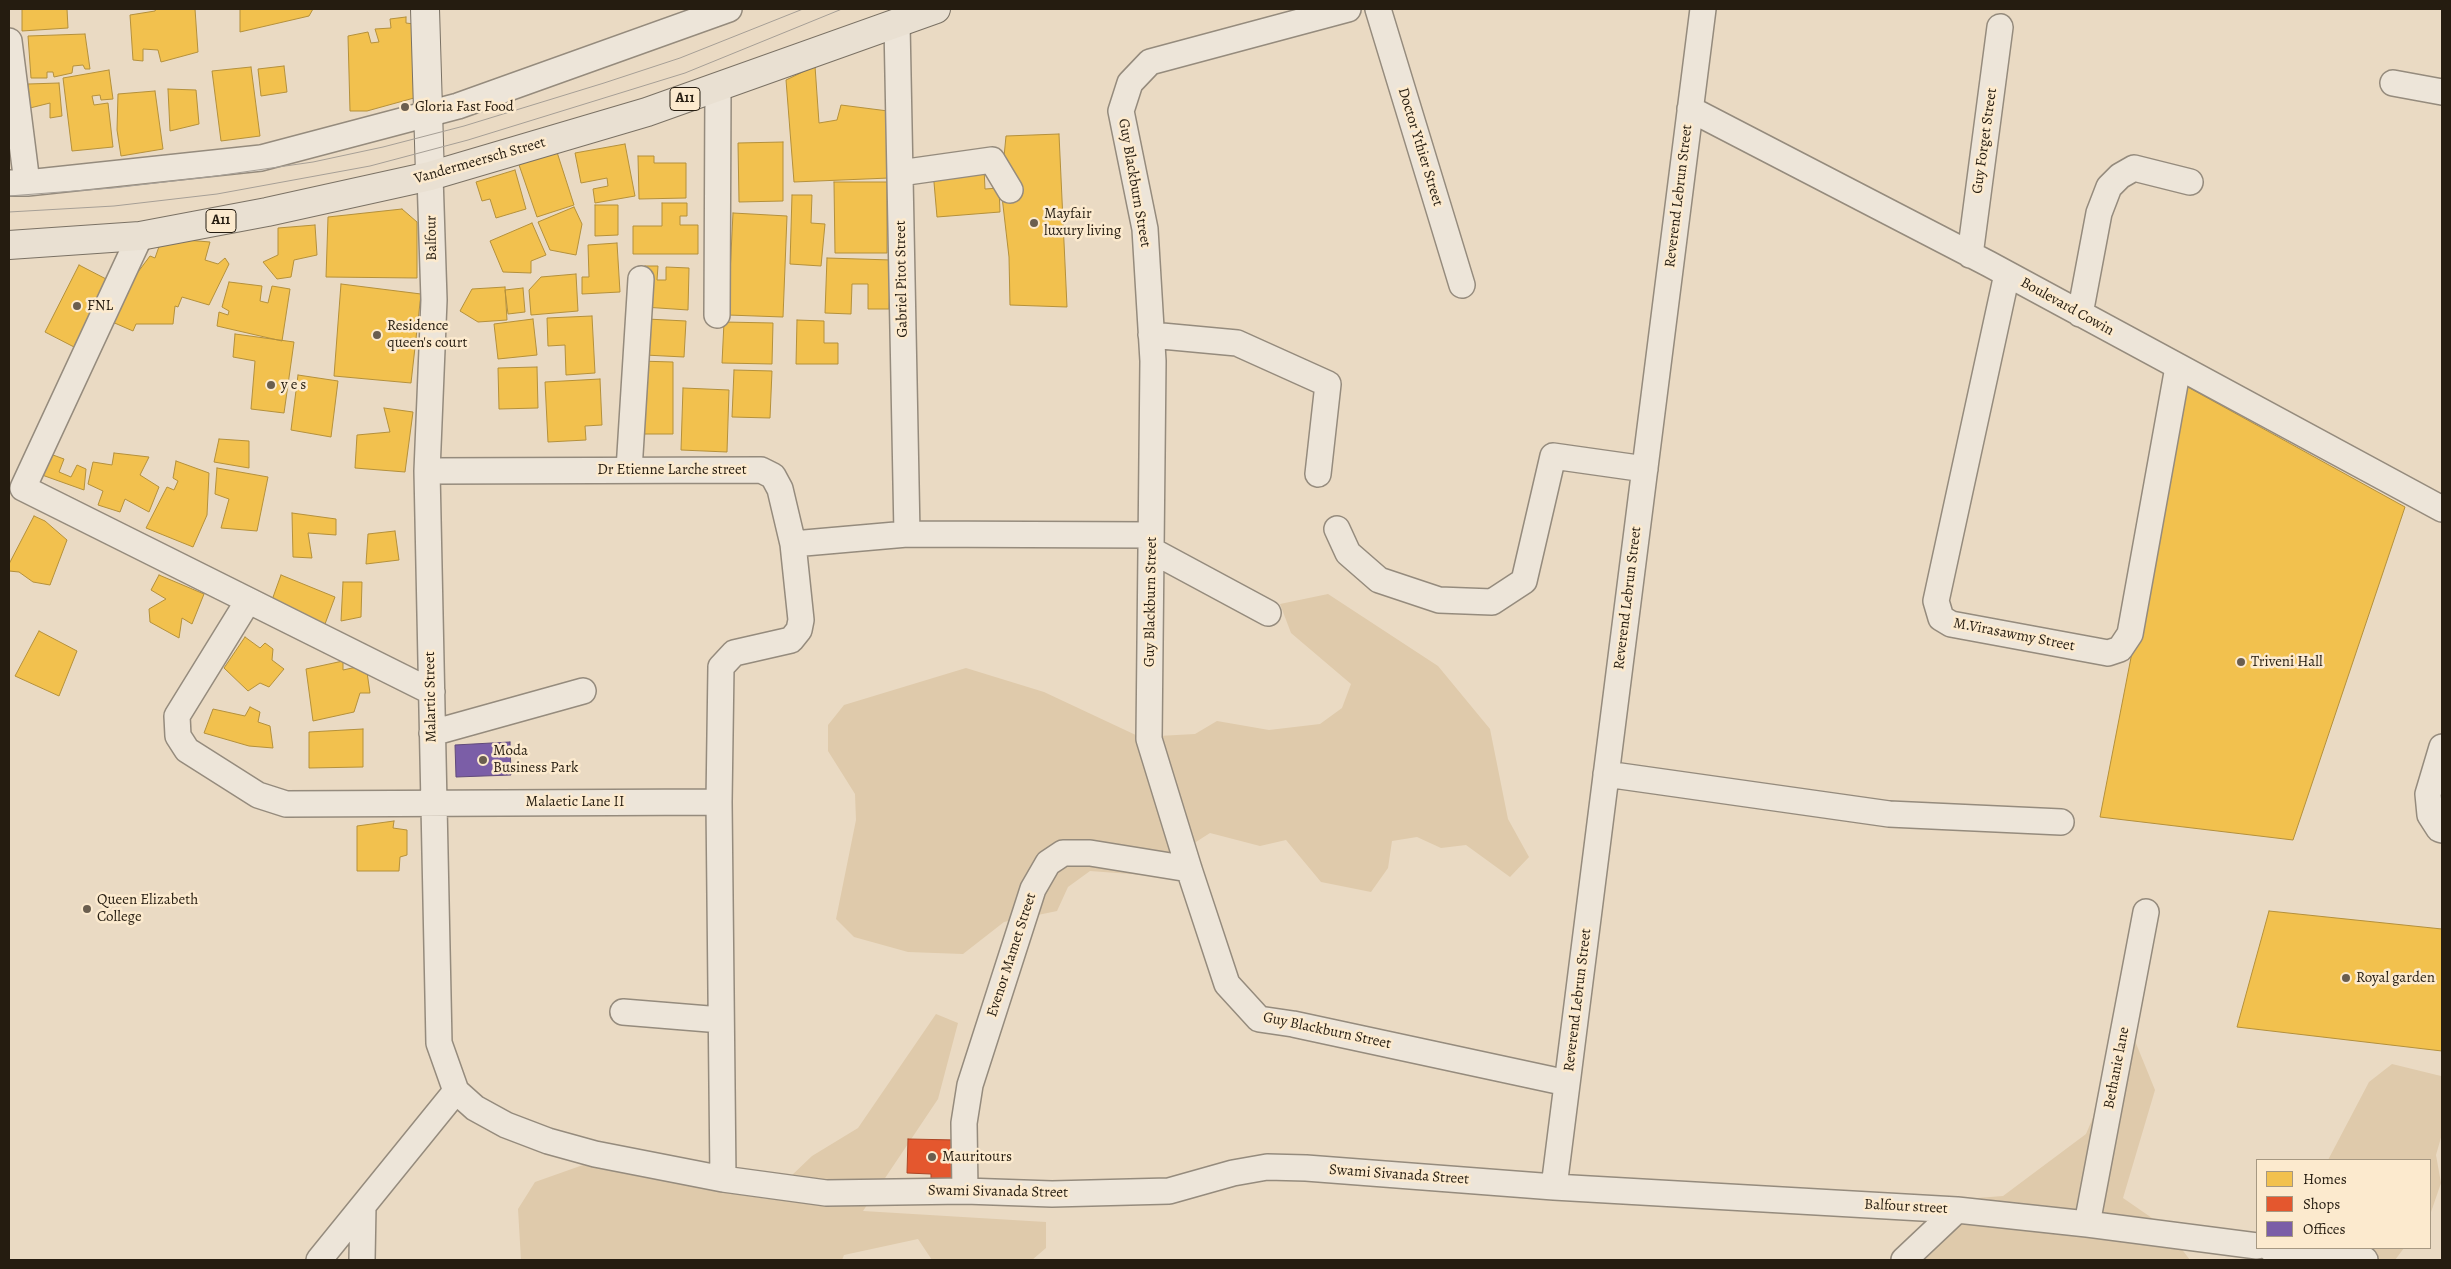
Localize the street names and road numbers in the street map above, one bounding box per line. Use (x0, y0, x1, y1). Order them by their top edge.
street label: Doctor Ythier Street (1393, 86, 1447, 208)
street label: Guy Forget Street (1969, 87, 2001, 195)
road number: A11 (670, 88, 700, 110)
street label: Guy Blackburn Street (1114, 117, 1154, 249)
street label: Reverend Lebrun Street (1661, 123, 1697, 269)
street label: Vandermeersch Street (412, 134, 548, 188)
road number: A11 (206, 210, 236, 232)
street label: Balfour (423, 215, 441, 261)
street label: Gabriel Pitot Street (892, 220, 912, 338)
street label: Boulevard Cowin (2017, 274, 2117, 340)
street label: Dr Etienne Larche street (597, 461, 747, 479)
street label: Reverend Lebrun Street (1610, 525, 1646, 671)
street label: Guy Blackburn Street (1141, 537, 1161, 667)
street label: M.Virasawmy Street (1952, 614, 2076, 656)
street label: Malartic Street (421, 651, 441, 743)
street label: Malaetic Lane II (526, 793, 624, 811)
street label: Evenor Mamet Street (983, 891, 1041, 1019)
street label: Reverend Lebrun Street (1560, 927, 1596, 1073)
street label: Guy Blackburn Street (1261, 1009, 1393, 1053)
street label: Bethanie lane (2100, 1025, 2134, 1111)
street label: Swami Sivanada Street (1328, 1161, 1470, 1189)
street label: Swami Sivanada Street (928, 1182, 1068, 1202)
street label: Balfour street (1864, 1196, 1948, 1218)

